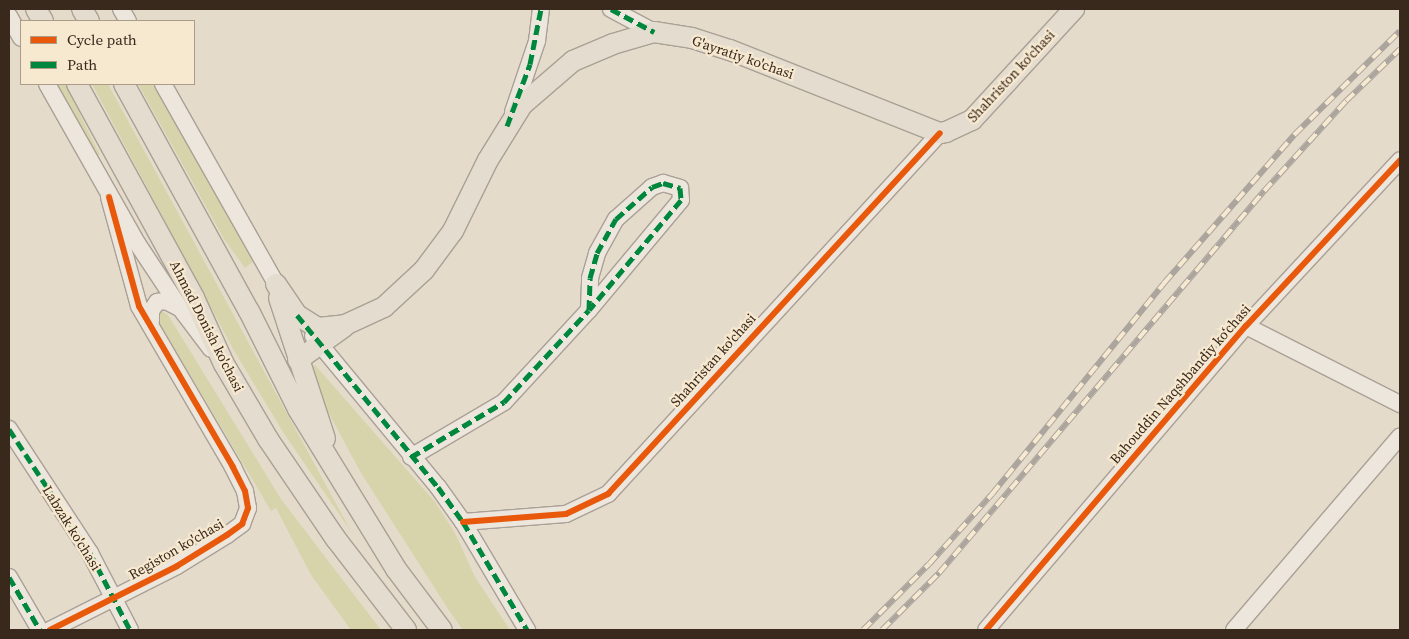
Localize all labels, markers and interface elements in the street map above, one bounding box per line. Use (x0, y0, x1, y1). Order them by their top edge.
legend (20, 20, 195, 85)
street label: Shahriston ko'chasi (964, 26, 1058, 126)
text: Cycle path (67, 29, 137, 50)
street label: G'ayratiy ko'chasi (690, 32, 796, 82)
text: Path (67, 54, 97, 75)
street label: Ahmad Donish ko'chasi (166, 257, 248, 395)
street label: Bahouddin Naqshbandiy koʻchasi (1106, 301, 1254, 467)
street label: Shahristan ko'chasi (667, 310, 759, 410)
street label: Labzak ko'chasi (39, 482, 105, 574)
street label: Registon ko'chasi (126, 515, 226, 583)

